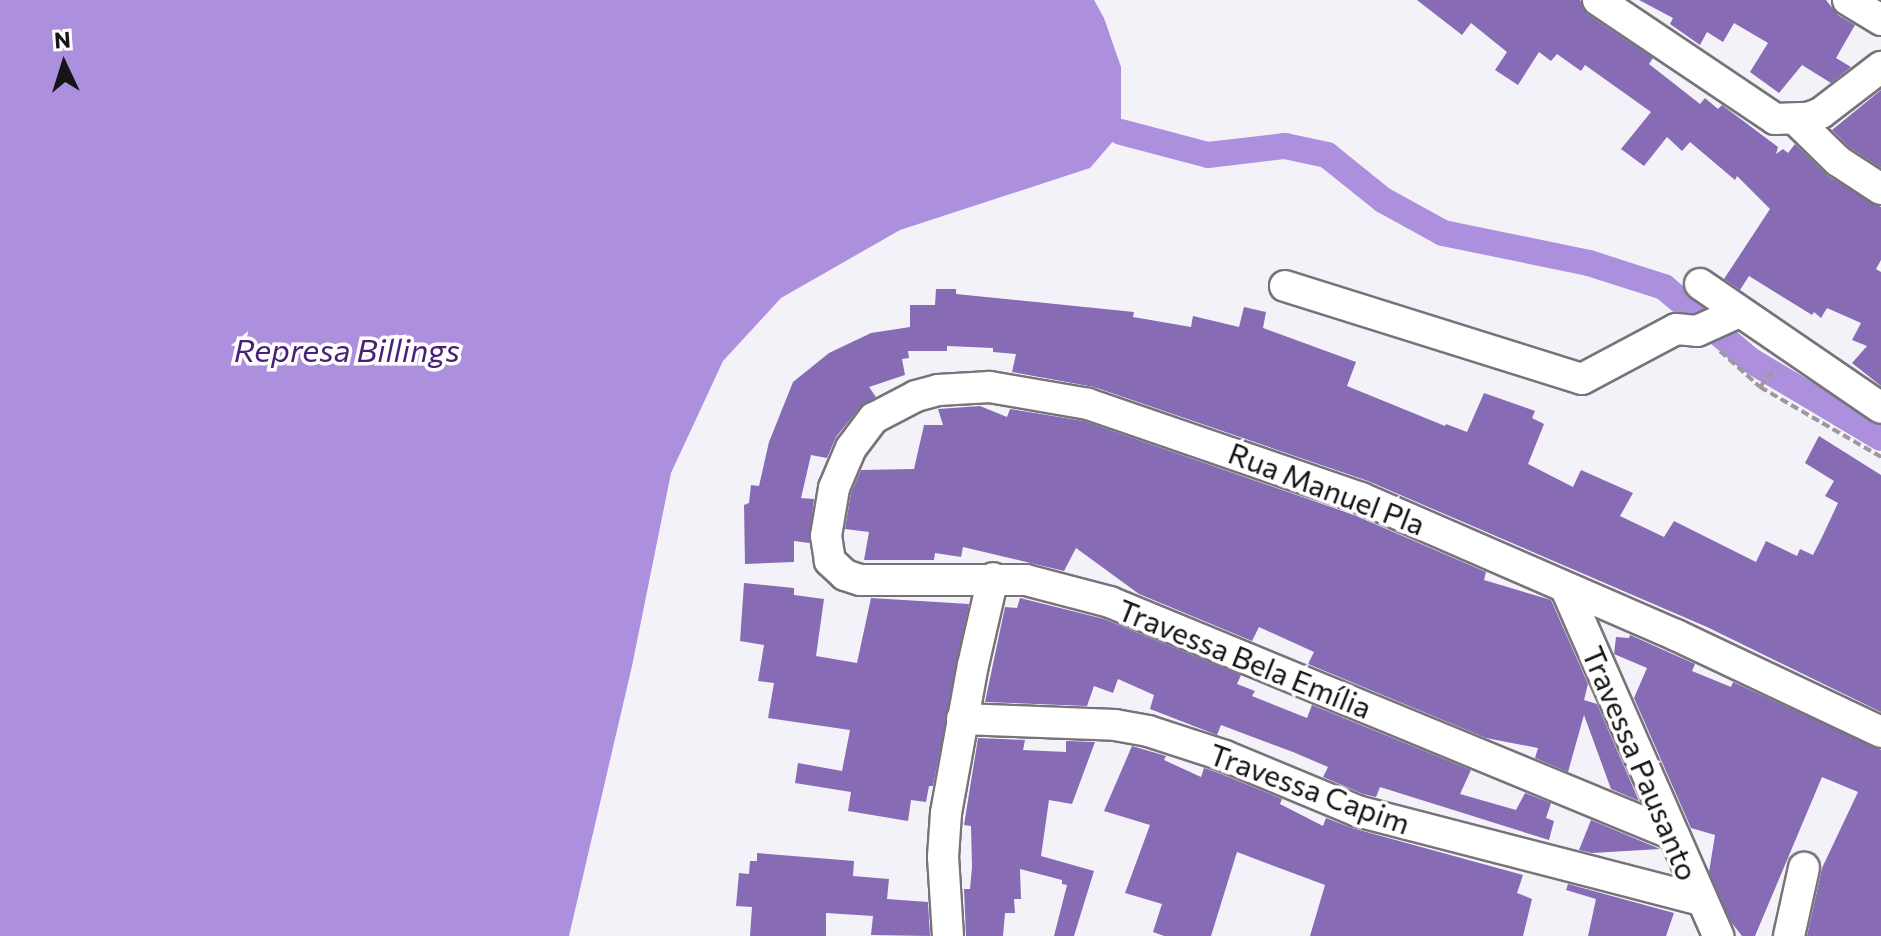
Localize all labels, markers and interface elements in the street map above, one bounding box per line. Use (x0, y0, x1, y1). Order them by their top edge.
north arrow (24, 24, 104, 104)
text: N (53, 26, 71, 54)
water label: Represa Billings (234, 330, 460, 368)
street label: Rua Manuel Pla (1224, 434, 1430, 542)
street label: Travessa Bela Emília (1113, 591, 1377, 725)
street label: Travessa Pausanto (1575, 640, 1707, 886)
street label: Travessa Capim (1205, 735, 1415, 841)

